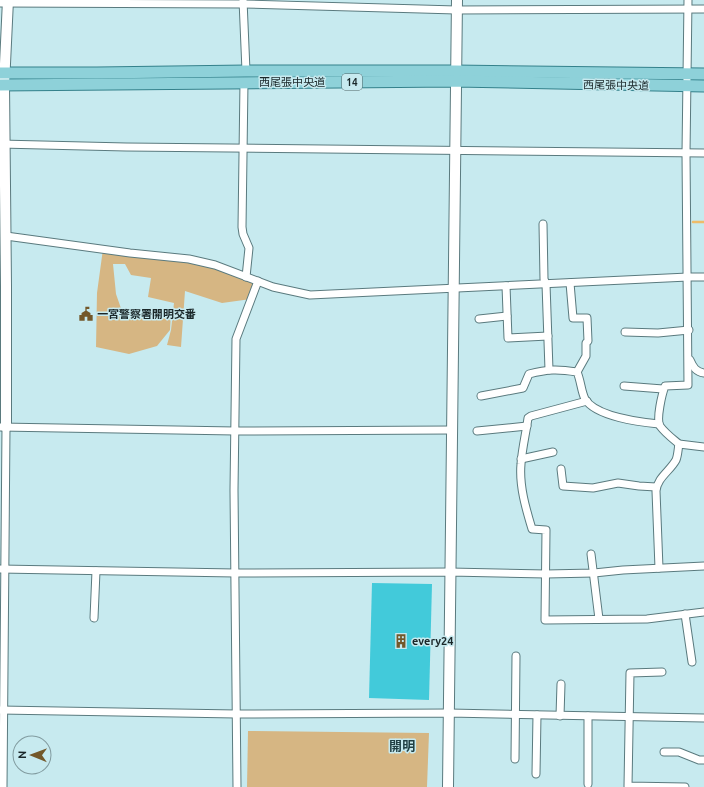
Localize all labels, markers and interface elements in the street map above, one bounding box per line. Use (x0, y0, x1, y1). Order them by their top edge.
road number: 14 (342, 74, 362, 90)
street label: 西尾張中央道 (259, 76, 325, 88)
street label: 西尾張中央道 (583, 78, 649, 92)
public building icon: 一宮警察署開明交番 (78, 306, 94, 322)
place label: 一宮警察署開明交番 (97, 308, 196, 320)
building icon: every24 (393, 633, 409, 649)
place label: every24 (412, 635, 454, 647)
north arrow (12, 735, 52, 775)
district label: 開明 (389, 739, 415, 753)
text: N (16, 751, 28, 759)

